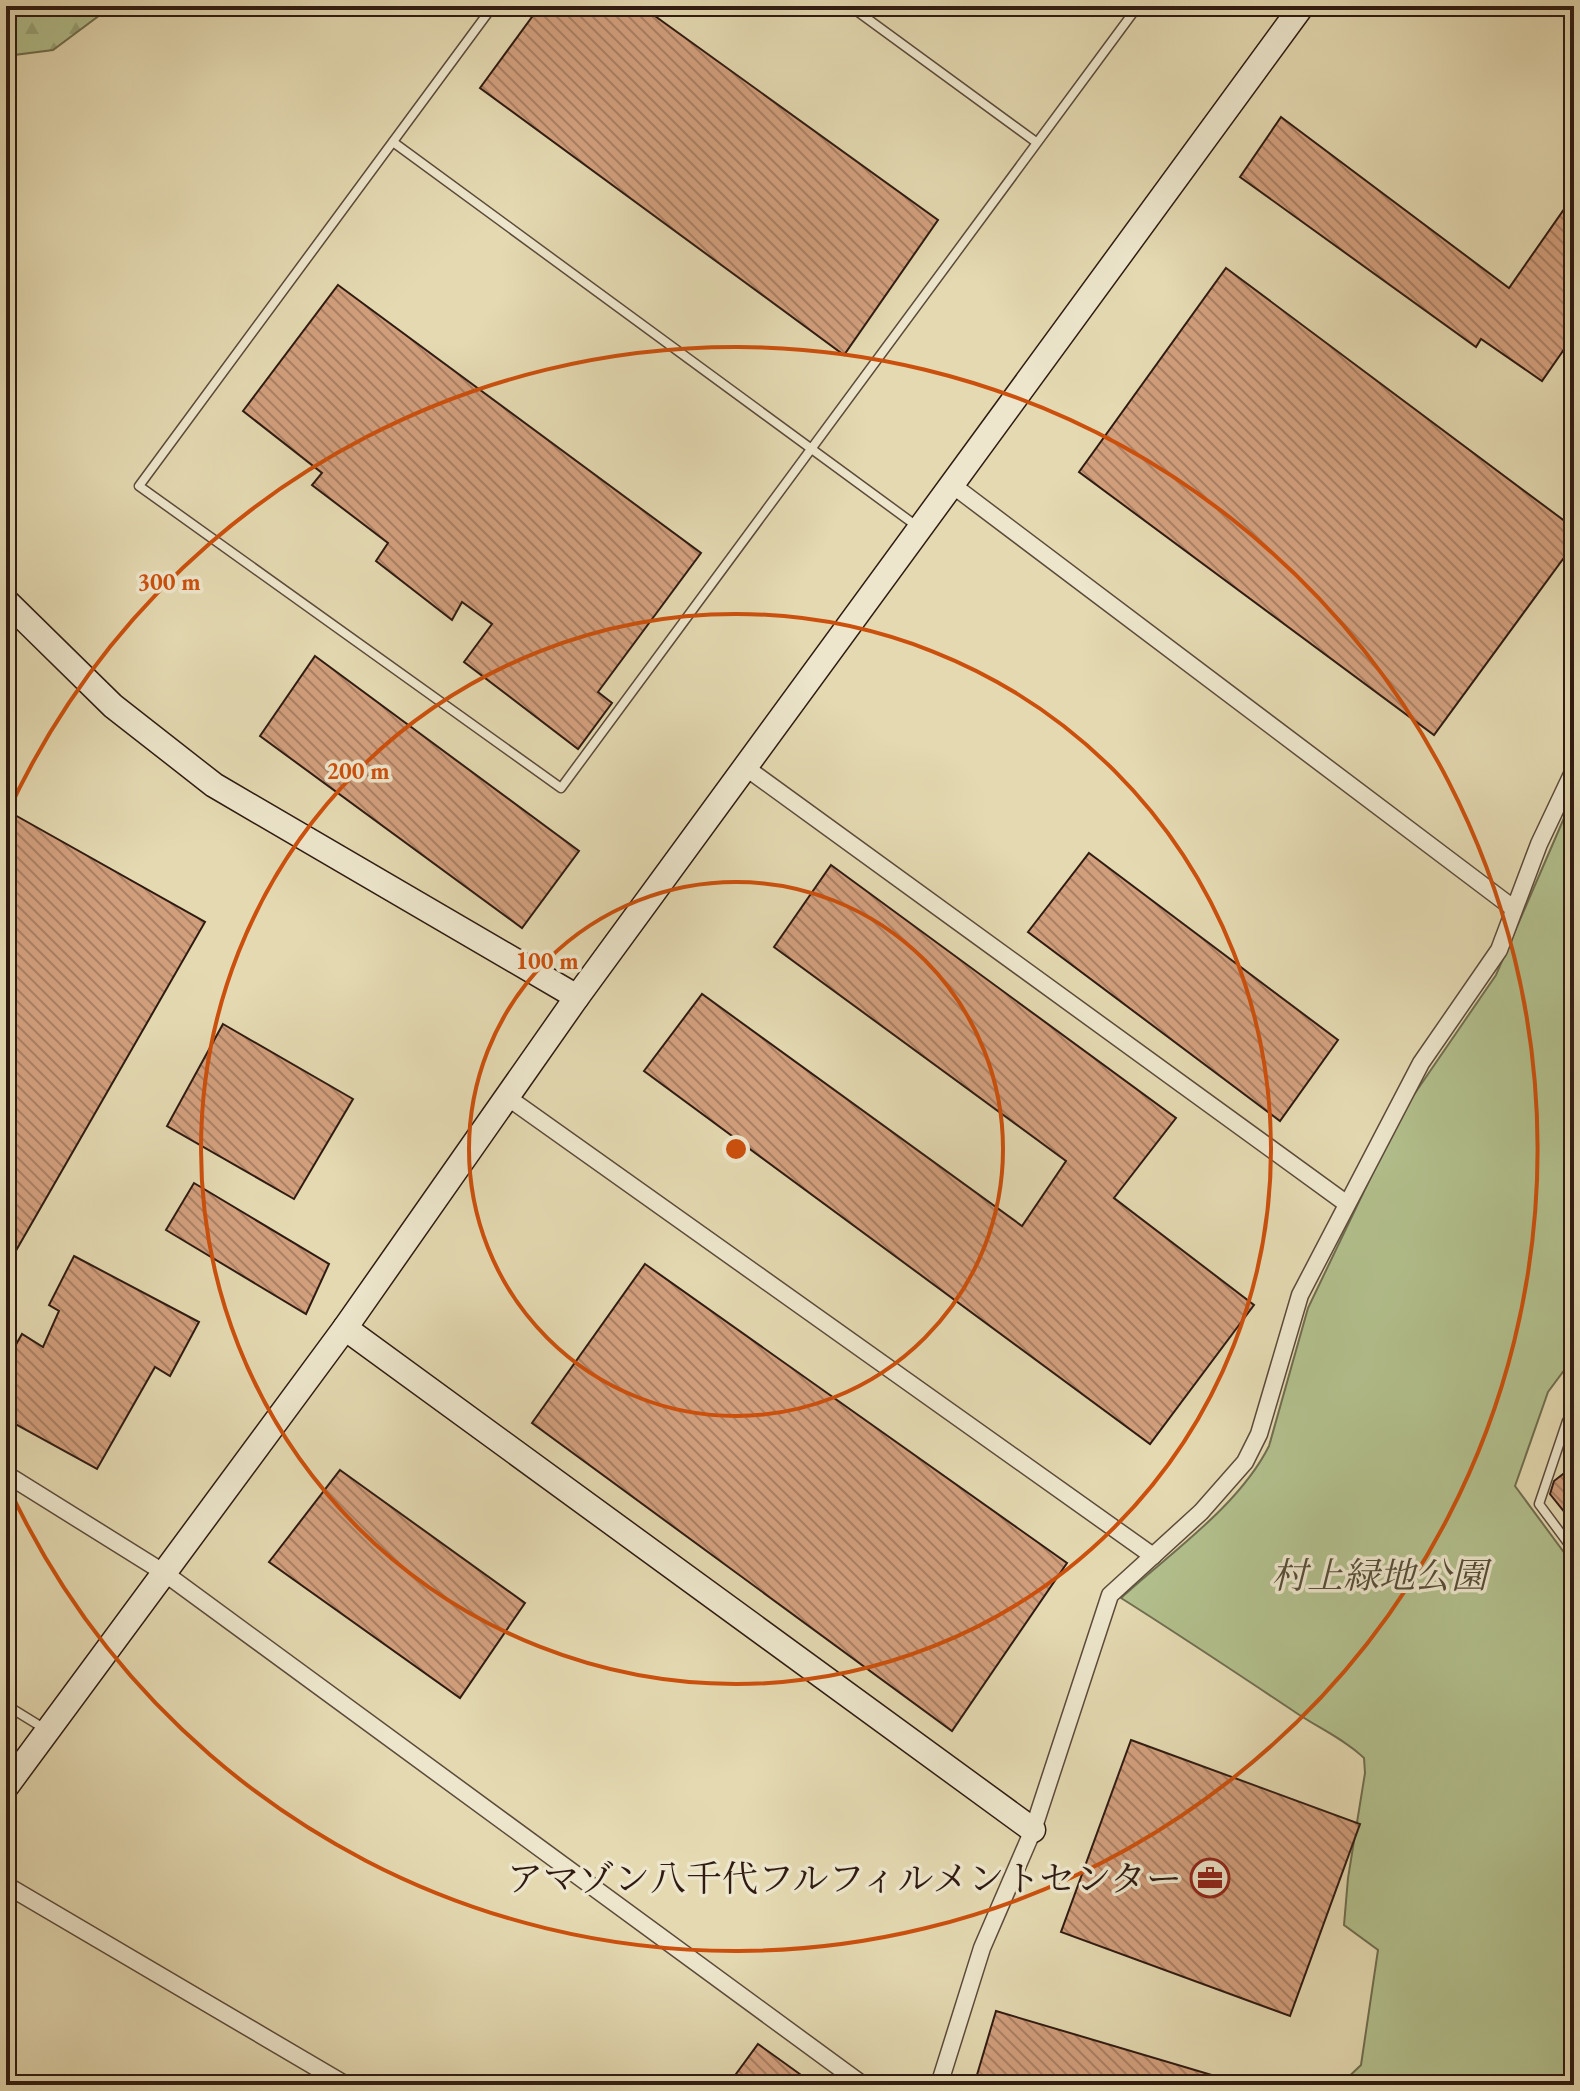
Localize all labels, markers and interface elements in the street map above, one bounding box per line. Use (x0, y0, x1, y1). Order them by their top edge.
text: 300 m (137, 566, 201, 597)
text: 200 m (326, 755, 390, 786)
text: 100 m (515, 945, 579, 976)
centre of rings (722, 1135, 750, 1163)
park label: 村上緑地公園 (1271, 1552, 1492, 1599)
place label: アマゾン八千代フルフィルメントセンター (507, 1855, 1182, 1902)
office icon: アマゾン八千代フルフィルメントセンター (1189, 1857, 1231, 1899)

